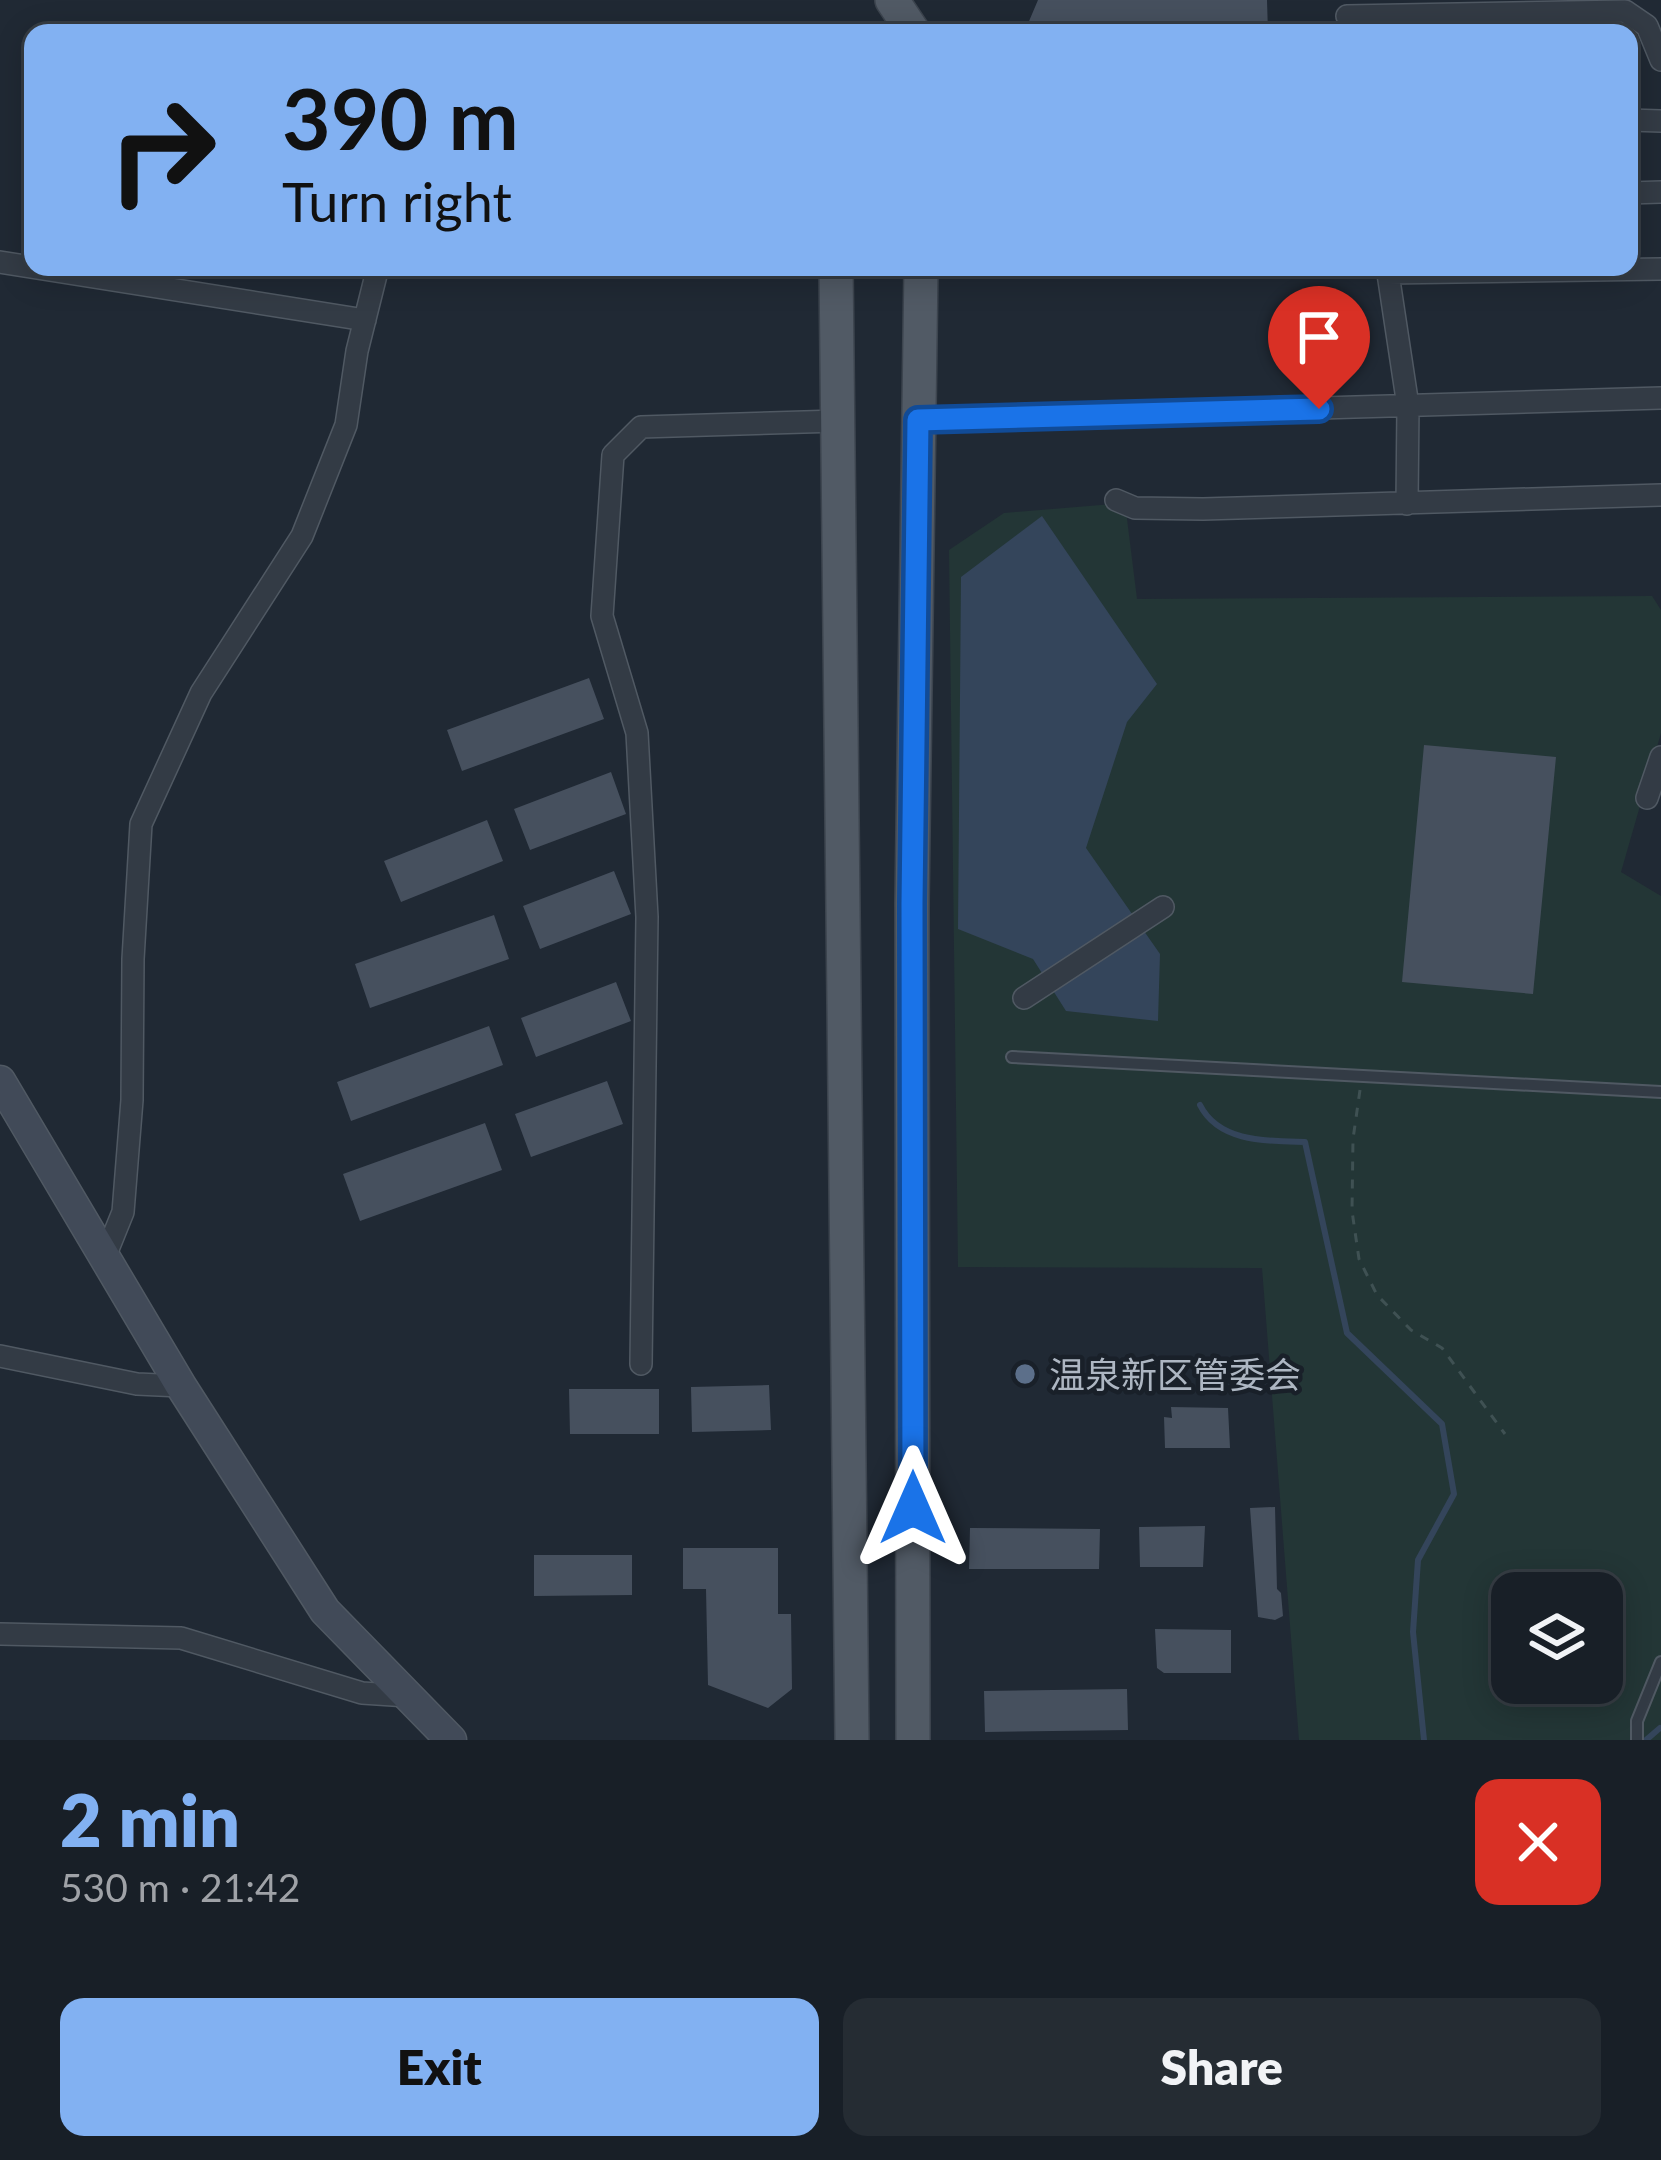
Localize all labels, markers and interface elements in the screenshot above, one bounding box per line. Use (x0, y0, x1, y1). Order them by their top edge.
text: 390 m (282, 67, 519, 168)
icon: right (84, 72, 240, 228)
text: Turn right (282, 169, 512, 234)
pin (1268, 286, 1370, 409)
icon: arrive (1286, 304, 1352, 370)
place label: 温泉新区管委会 (1049, 1352, 1301, 1396)
marker: 温泉新区管委会 (1012, 1361, 1038, 1387)
position arrow (850, 1445, 976, 1571)
map controls (1491, 1572, 1623, 1704)
button: layers (1491, 1572, 1623, 1704)
text: 2 min (60, 1776, 240, 1862)
button: close (1475, 1779, 1601, 1905)
text: 530 m · 21:42 (60, 1864, 300, 1910)
button: Exit (60, 1998, 819, 2136)
button: Share (843, 1998, 1601, 2136)

